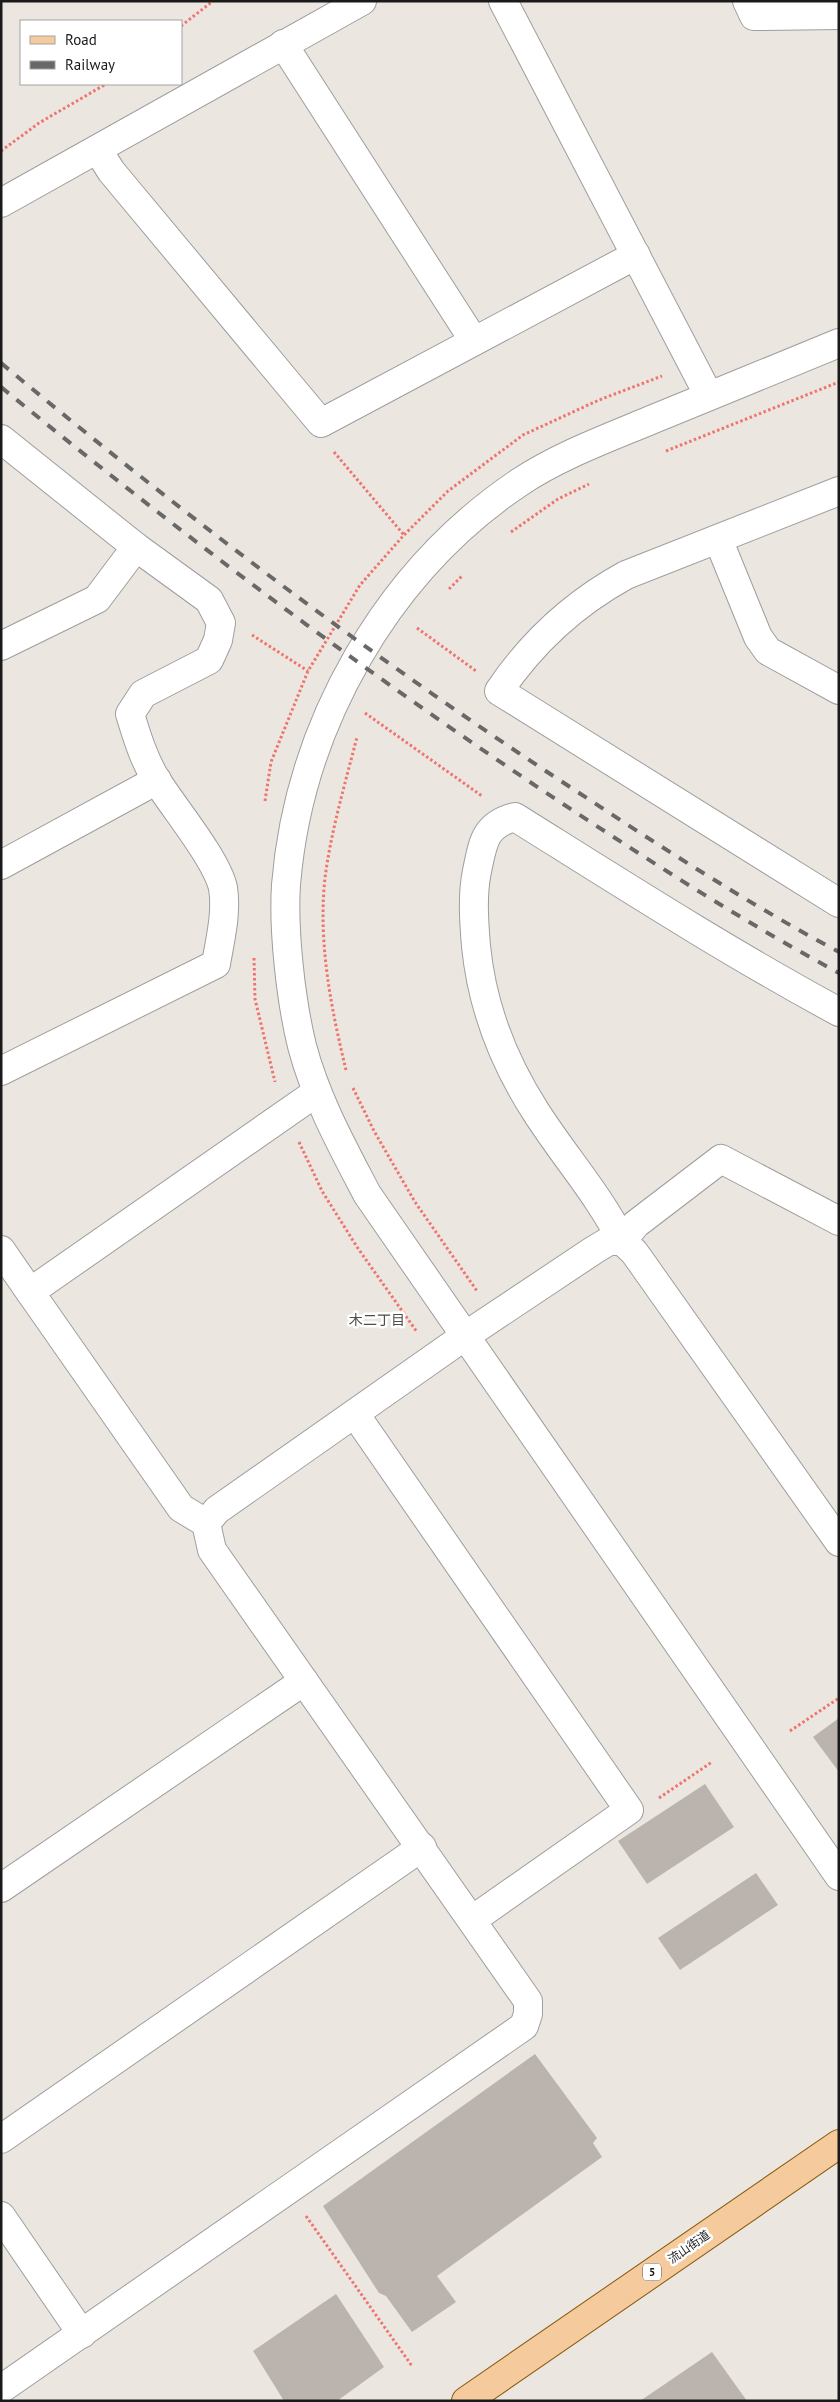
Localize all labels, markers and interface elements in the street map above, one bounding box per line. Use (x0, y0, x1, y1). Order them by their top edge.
legend (20, 20, 182, 85)
text: Road (65, 30, 97, 49)
text: Railway (65, 55, 115, 74)
district label: 木二丁目 (349, 1311, 405, 1329)
street label: 流山街道 (665, 2227, 713, 2267)
road number: 5 (643, 2264, 661, 2280)

